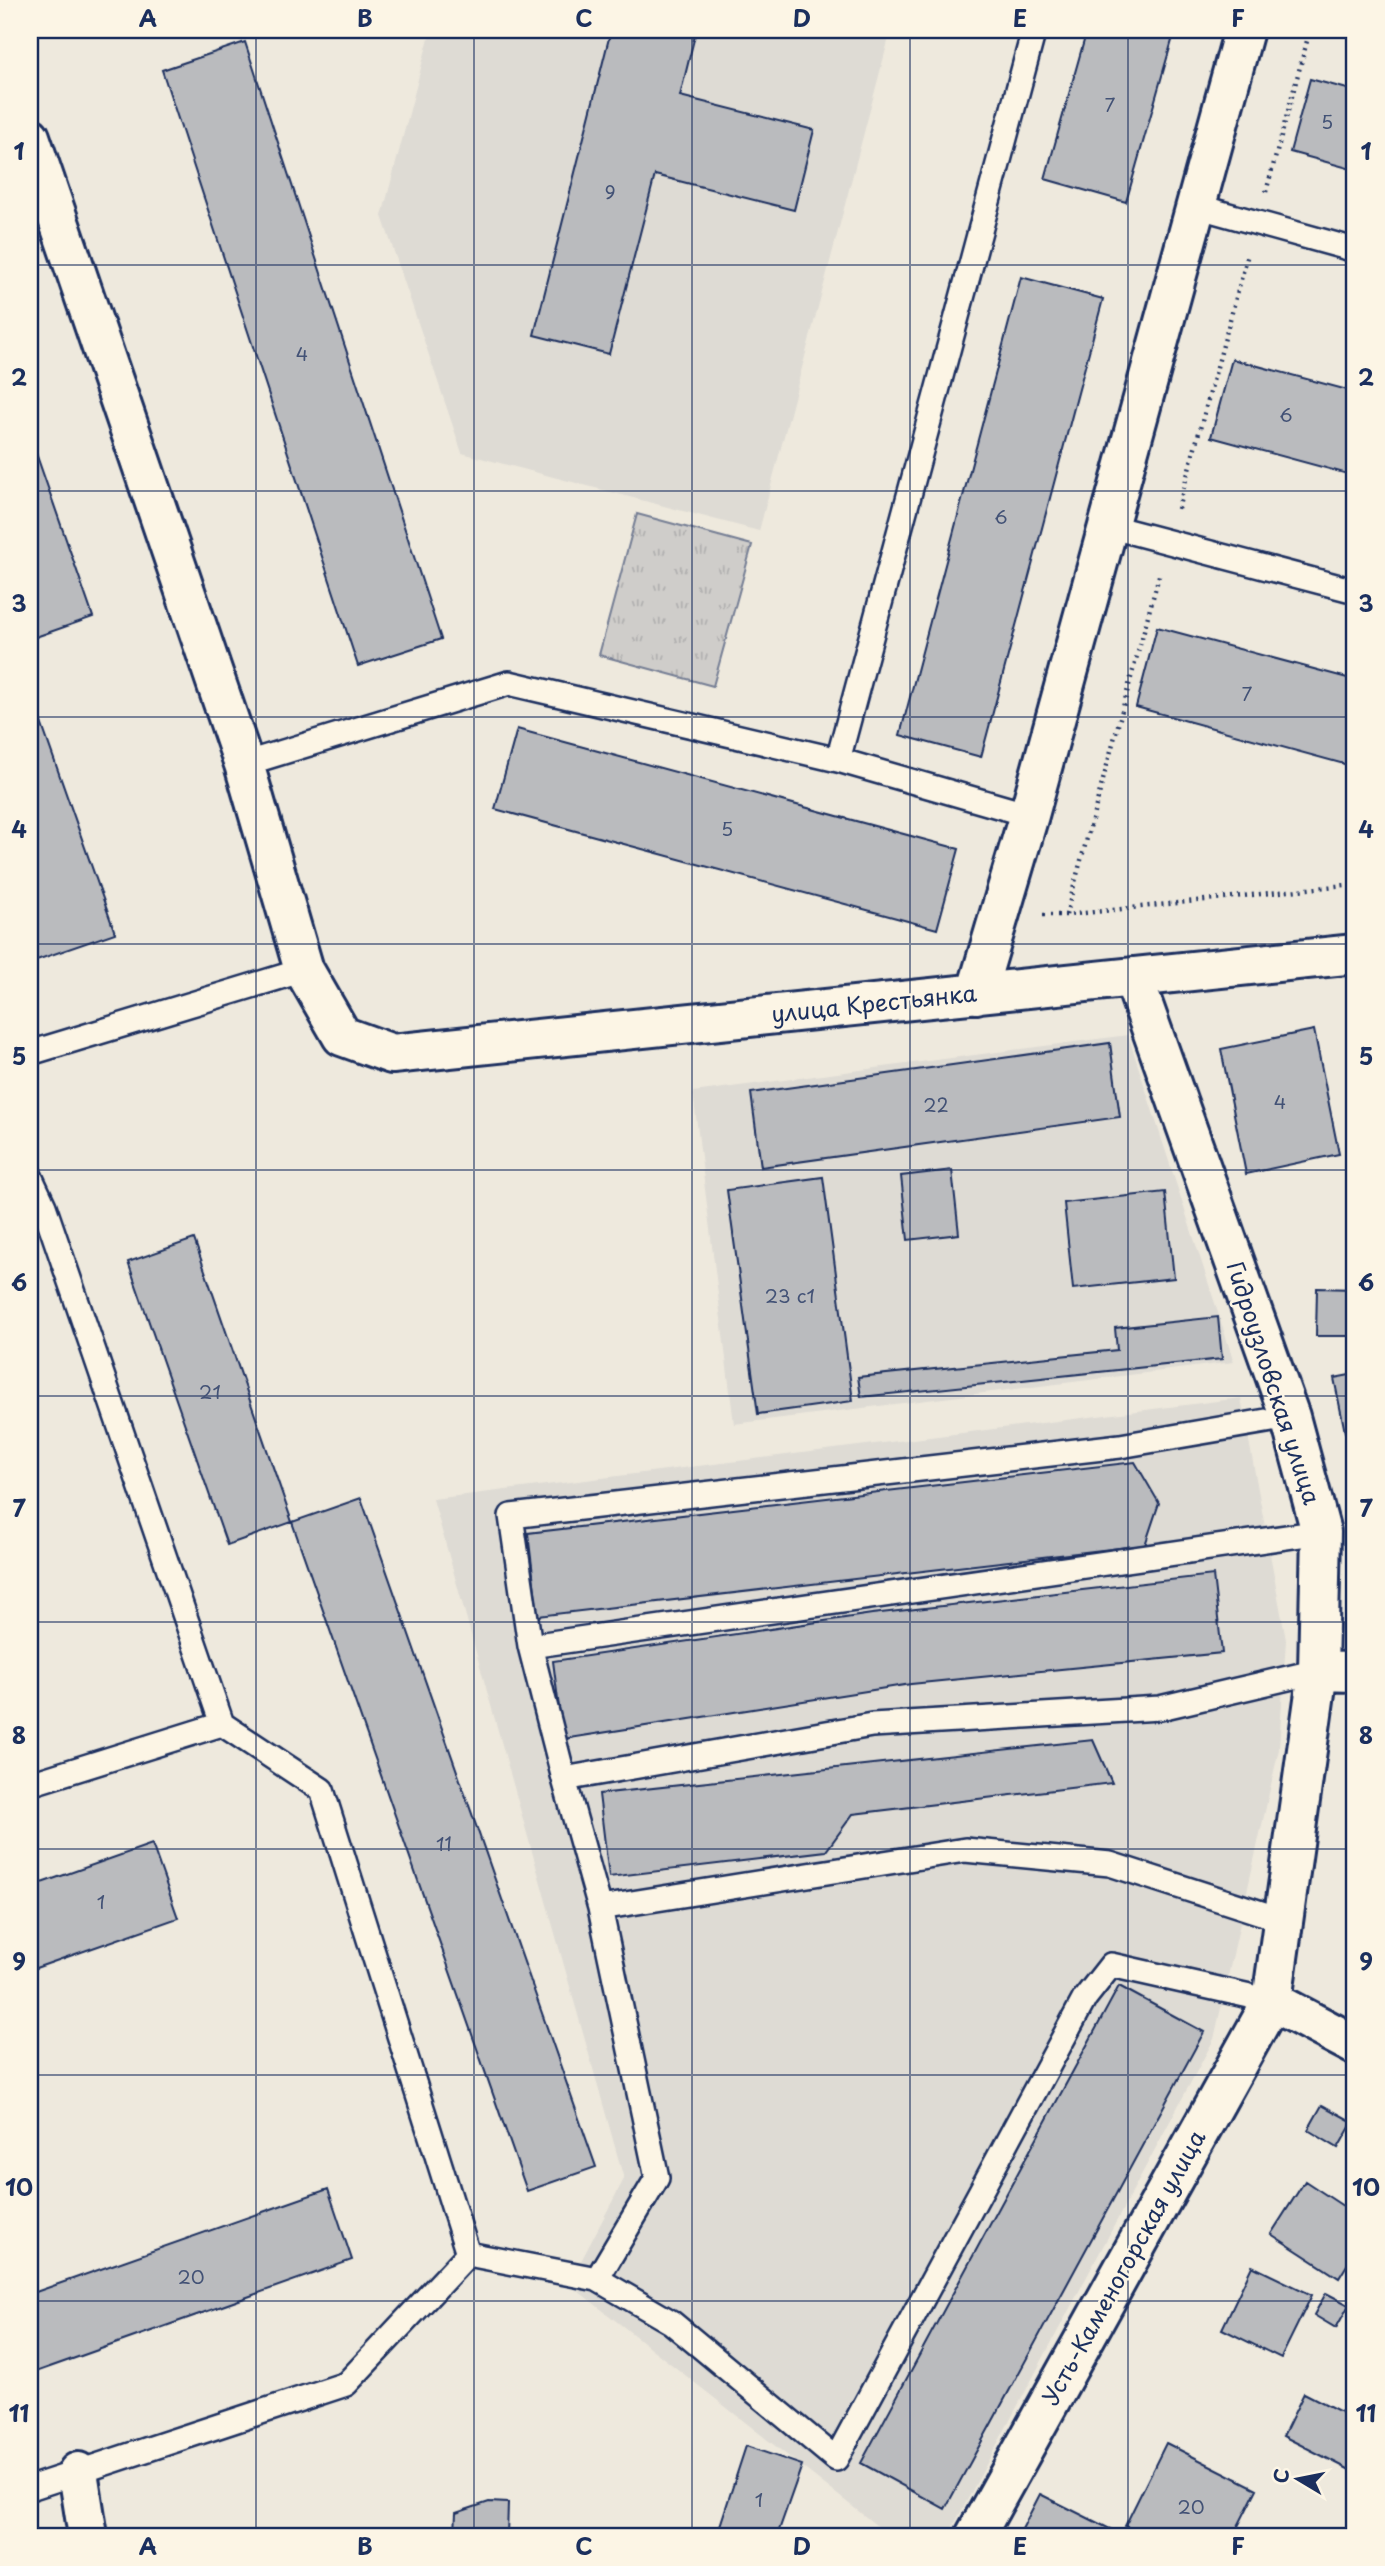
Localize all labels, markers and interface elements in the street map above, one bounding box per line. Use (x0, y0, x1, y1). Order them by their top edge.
text: A (139, 0, 157, 35)
text: B (357, 0, 373, 35)
text: C (575, 0, 593, 35)
text: D (793, 0, 811, 35)
text: E (1013, 0, 1027, 35)
text: F (1231, 0, 1245, 35)
house number: 7 (1105, 90, 1116, 118)
house number: 5 (1321, 107, 1333, 135)
text: 1 (14, 133, 25, 168)
text: 1 (1361, 133, 1372, 168)
house number: 9 (604, 177, 616, 205)
house number: 4 (296, 339, 308, 367)
text: 2 (11, 359, 27, 394)
text: 2 (1358, 359, 1374, 394)
house number: 6 (1279, 400, 1293, 428)
house number: 6 (994, 502, 1008, 530)
text: 3 (11, 585, 27, 620)
text: 3 (1358, 585, 1374, 620)
house number: 7 (1242, 679, 1253, 707)
text: 4 (11, 811, 27, 846)
text: 4 (1358, 811, 1374, 846)
house number: 5 (721, 814, 733, 842)
street label: улица Крестьянка (769, 974, 979, 1031)
text: 5 (12, 1038, 26, 1073)
text: 5 (1359, 1038, 1373, 1073)
house number: 4 (1274, 1087, 1286, 1115)
house number: 22 (923, 1090, 949, 1118)
street label: Гидроузловская улица (1219, 1256, 1330, 1509)
text: 6 (11, 1264, 27, 1299)
text: 6 (1358, 1264, 1374, 1299)
house number: 23 с1 (765, 1281, 815, 1309)
house number: 21 (199, 1377, 221, 1405)
text: 7 (12, 1490, 26, 1525)
text: 7 (1359, 1490, 1373, 1525)
text: 8 (12, 1717, 26, 1752)
text: 8 (1359, 1717, 1373, 1752)
house number: 11 (436, 1829, 452, 1857)
house number: 1 (97, 1887, 105, 1915)
text: 9 (12, 1943, 26, 1978)
text: 9 (1359, 1943, 1373, 1978)
street label: Усть-Каменогорская улица (1032, 2123, 1213, 2411)
text: 10 (5, 2169, 33, 2204)
text: 10 (1352, 2169, 1380, 2204)
house number: 20 (177, 2262, 205, 2290)
text: 11 (9, 2395, 30, 2430)
text: 11 (1356, 2395, 1377, 2430)
north arrow (1262, 2444, 1332, 2514)
text: С (1265, 2466, 1295, 2485)
house number: 1 (755, 2485, 763, 2513)
house number: 20 (1177, 2492, 1205, 2520)
text: A (139, 2528, 157, 2563)
text: B (357, 2528, 373, 2563)
text: C (575, 2528, 593, 2563)
text: D (793, 2528, 811, 2563)
text: E (1013, 2528, 1027, 2563)
text: F (1231, 2528, 1245, 2563)

